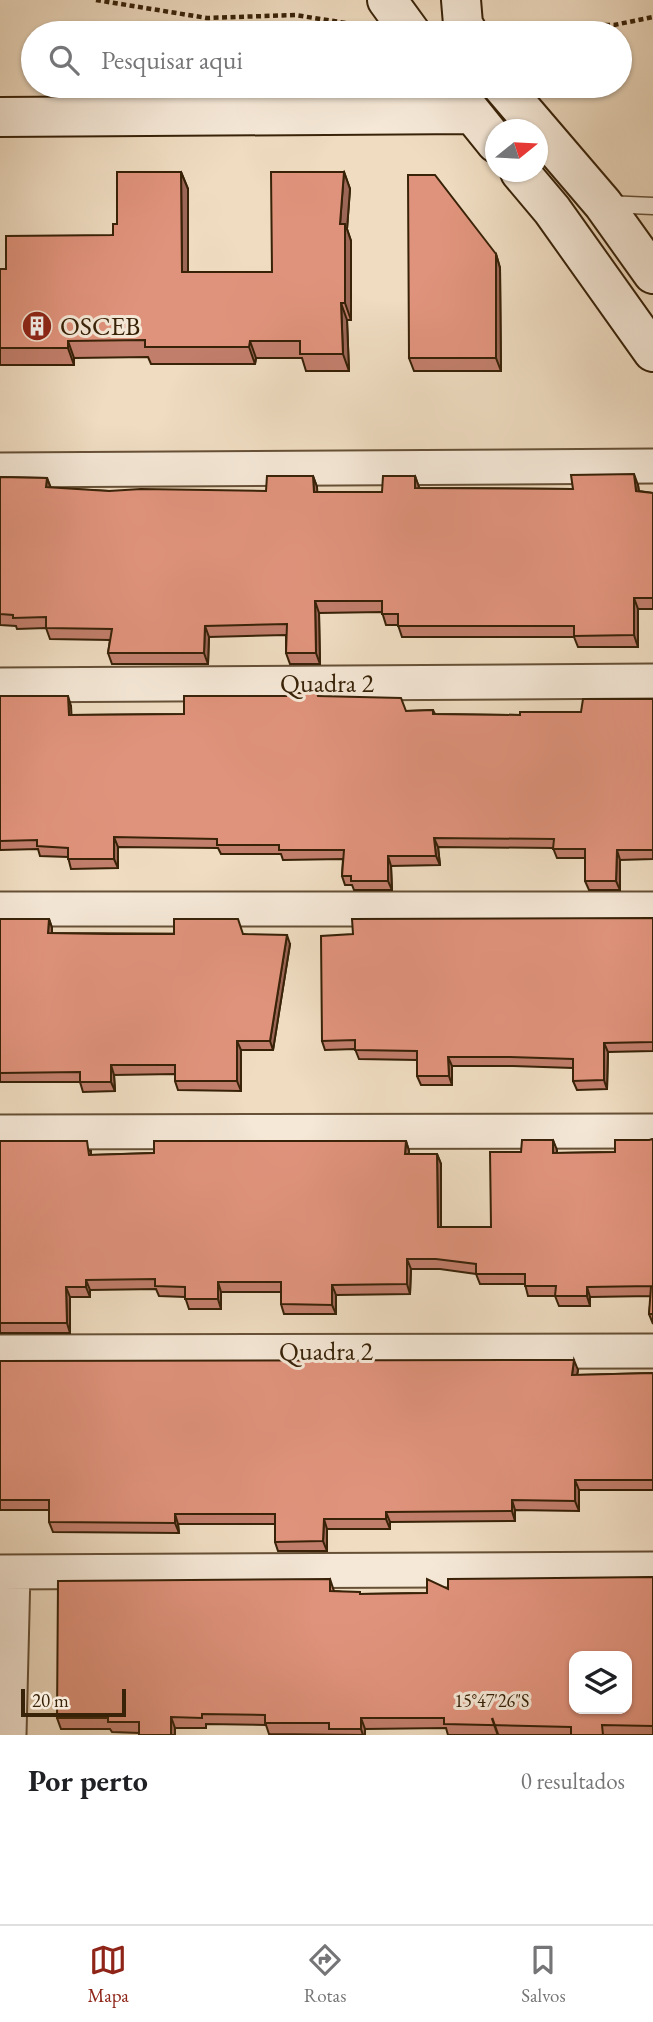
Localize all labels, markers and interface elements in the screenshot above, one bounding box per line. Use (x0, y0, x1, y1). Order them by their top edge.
search box (21, 21, 632, 98)
icon: search (45, 41, 83, 79)
text: Pesquisar aqui (101, 43, 243, 77)
north arrow (485, 119, 548, 182)
building icon: OSCEB (20, 309, 54, 343)
place label: OSCEB (60, 309, 140, 343)
street label: Quadra 2 (280, 666, 374, 700)
street label: Quadra 2 (279, 1334, 373, 1368)
map controls (569, 1651, 632, 1714)
button: layers (569, 1651, 632, 1714)
scale bar (21, 1686, 126, 1718)
text: 20 m (32, 1688, 69, 1713)
text: 15°47'26"S (455, 1689, 529, 1712)
text: Por perto (28, 1761, 148, 1800)
text: 0 resultados (521, 1766, 625, 1796)
tab: Mapa (87, 1941, 129, 2008)
tab: Rotas (304, 1941, 346, 2008)
tab: Salvos (521, 1941, 566, 2008)

